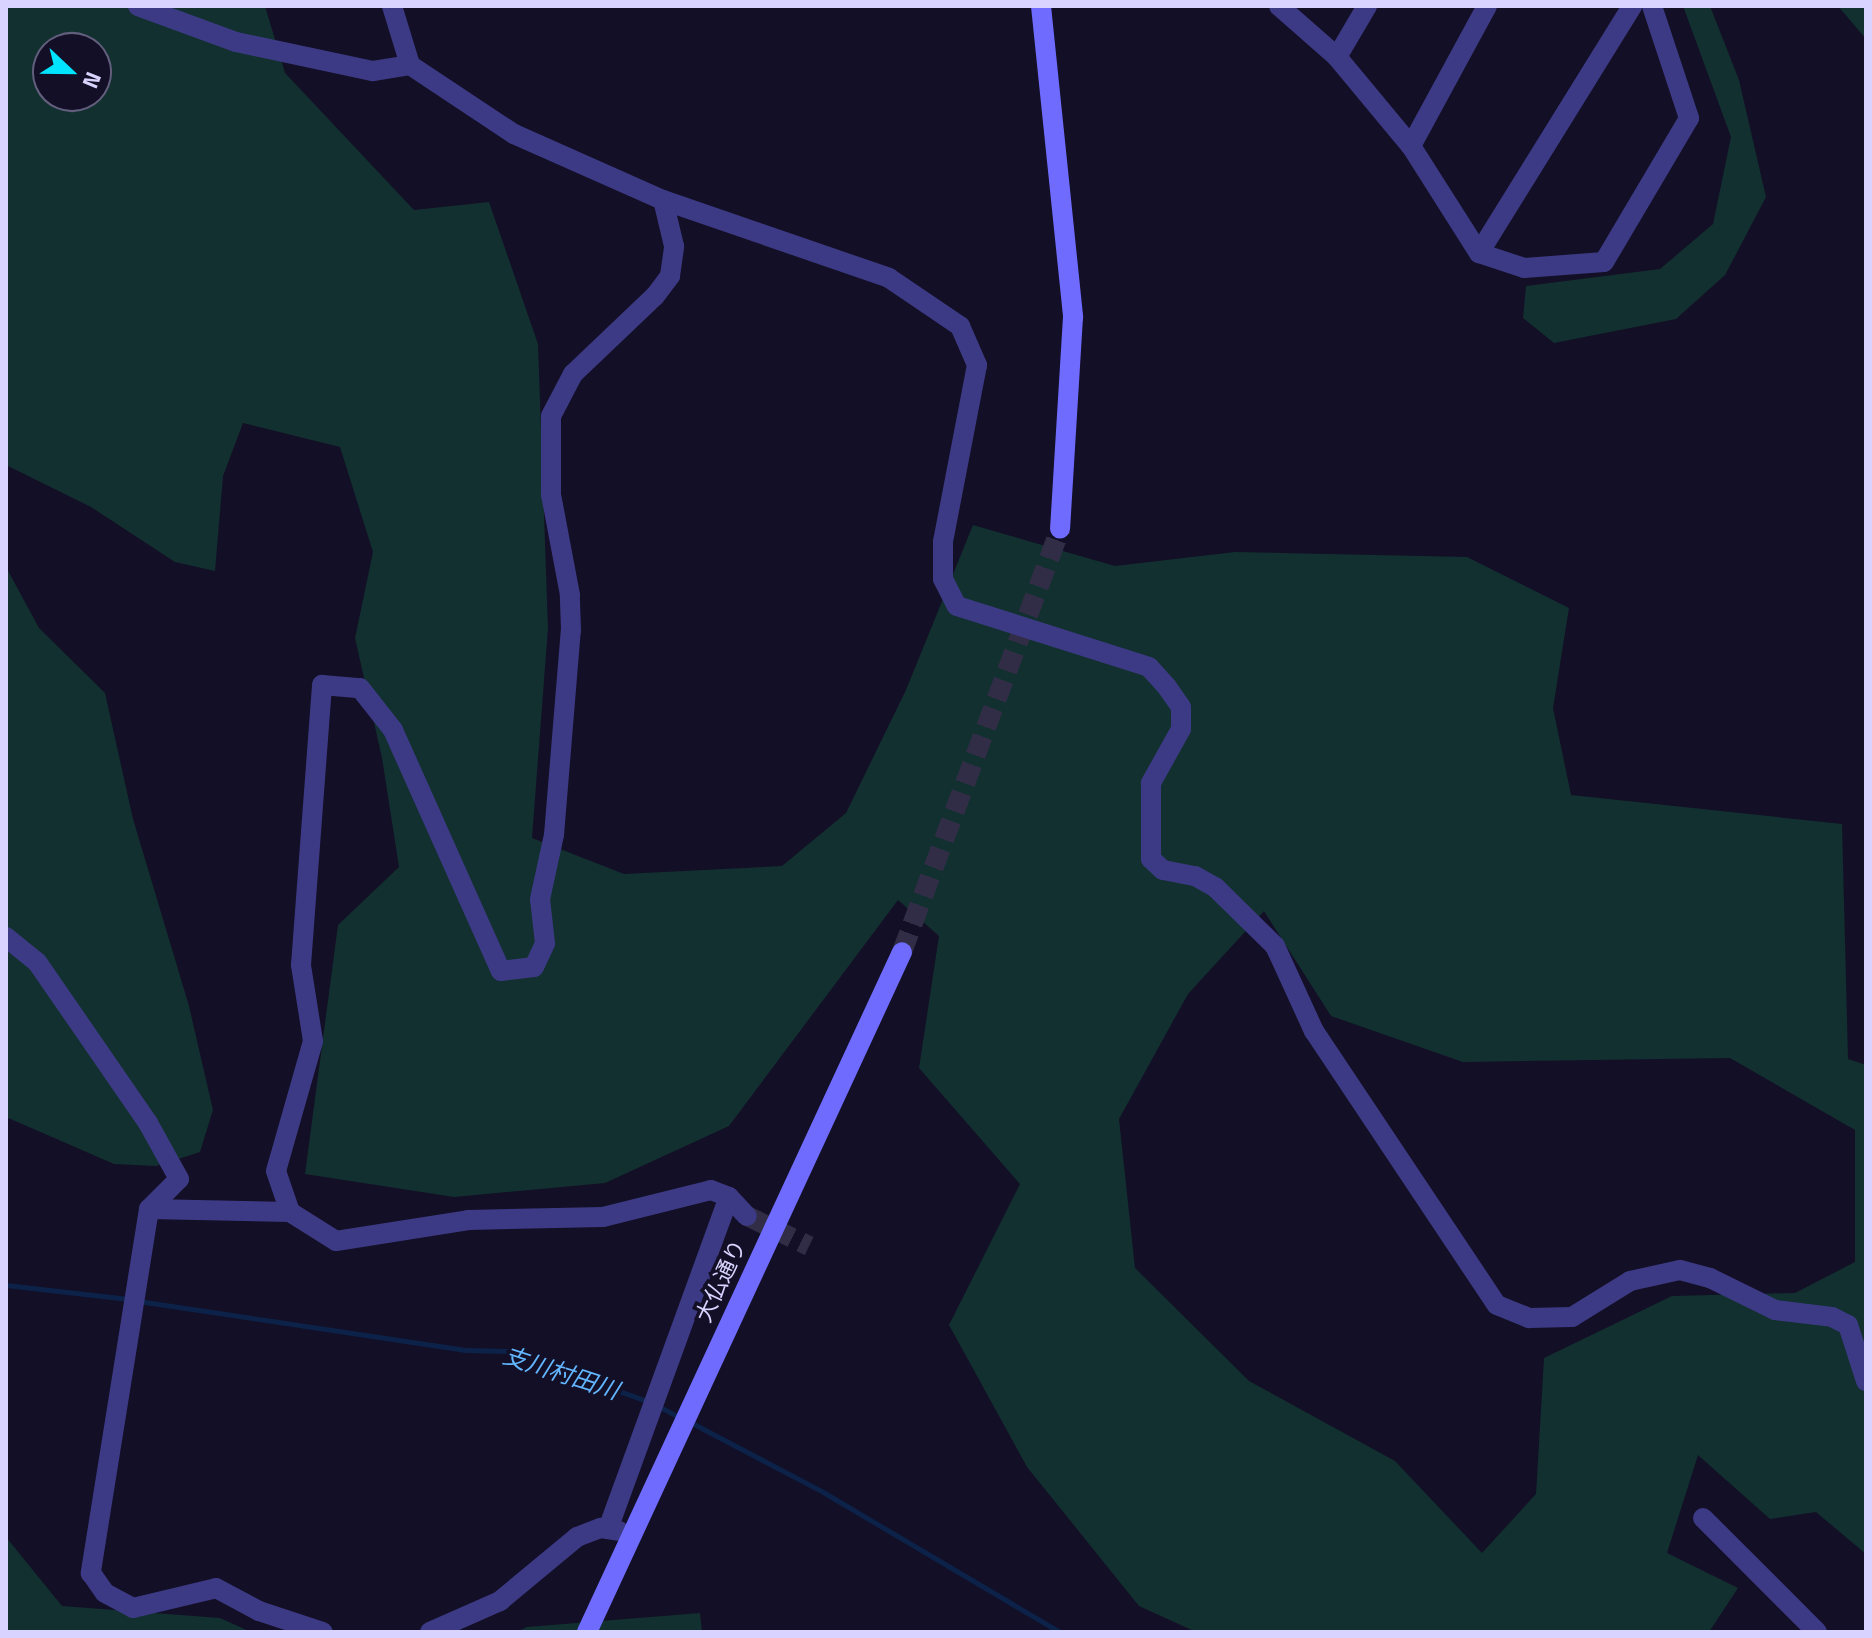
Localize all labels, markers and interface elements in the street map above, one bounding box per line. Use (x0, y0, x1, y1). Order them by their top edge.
north arrow (32, 32, 112, 112)
text: N (74, 67, 111, 94)
street label: 大仏通り (690, 1236, 752, 1326)
water label: 支川村田川 (499, 1341, 623, 1405)

